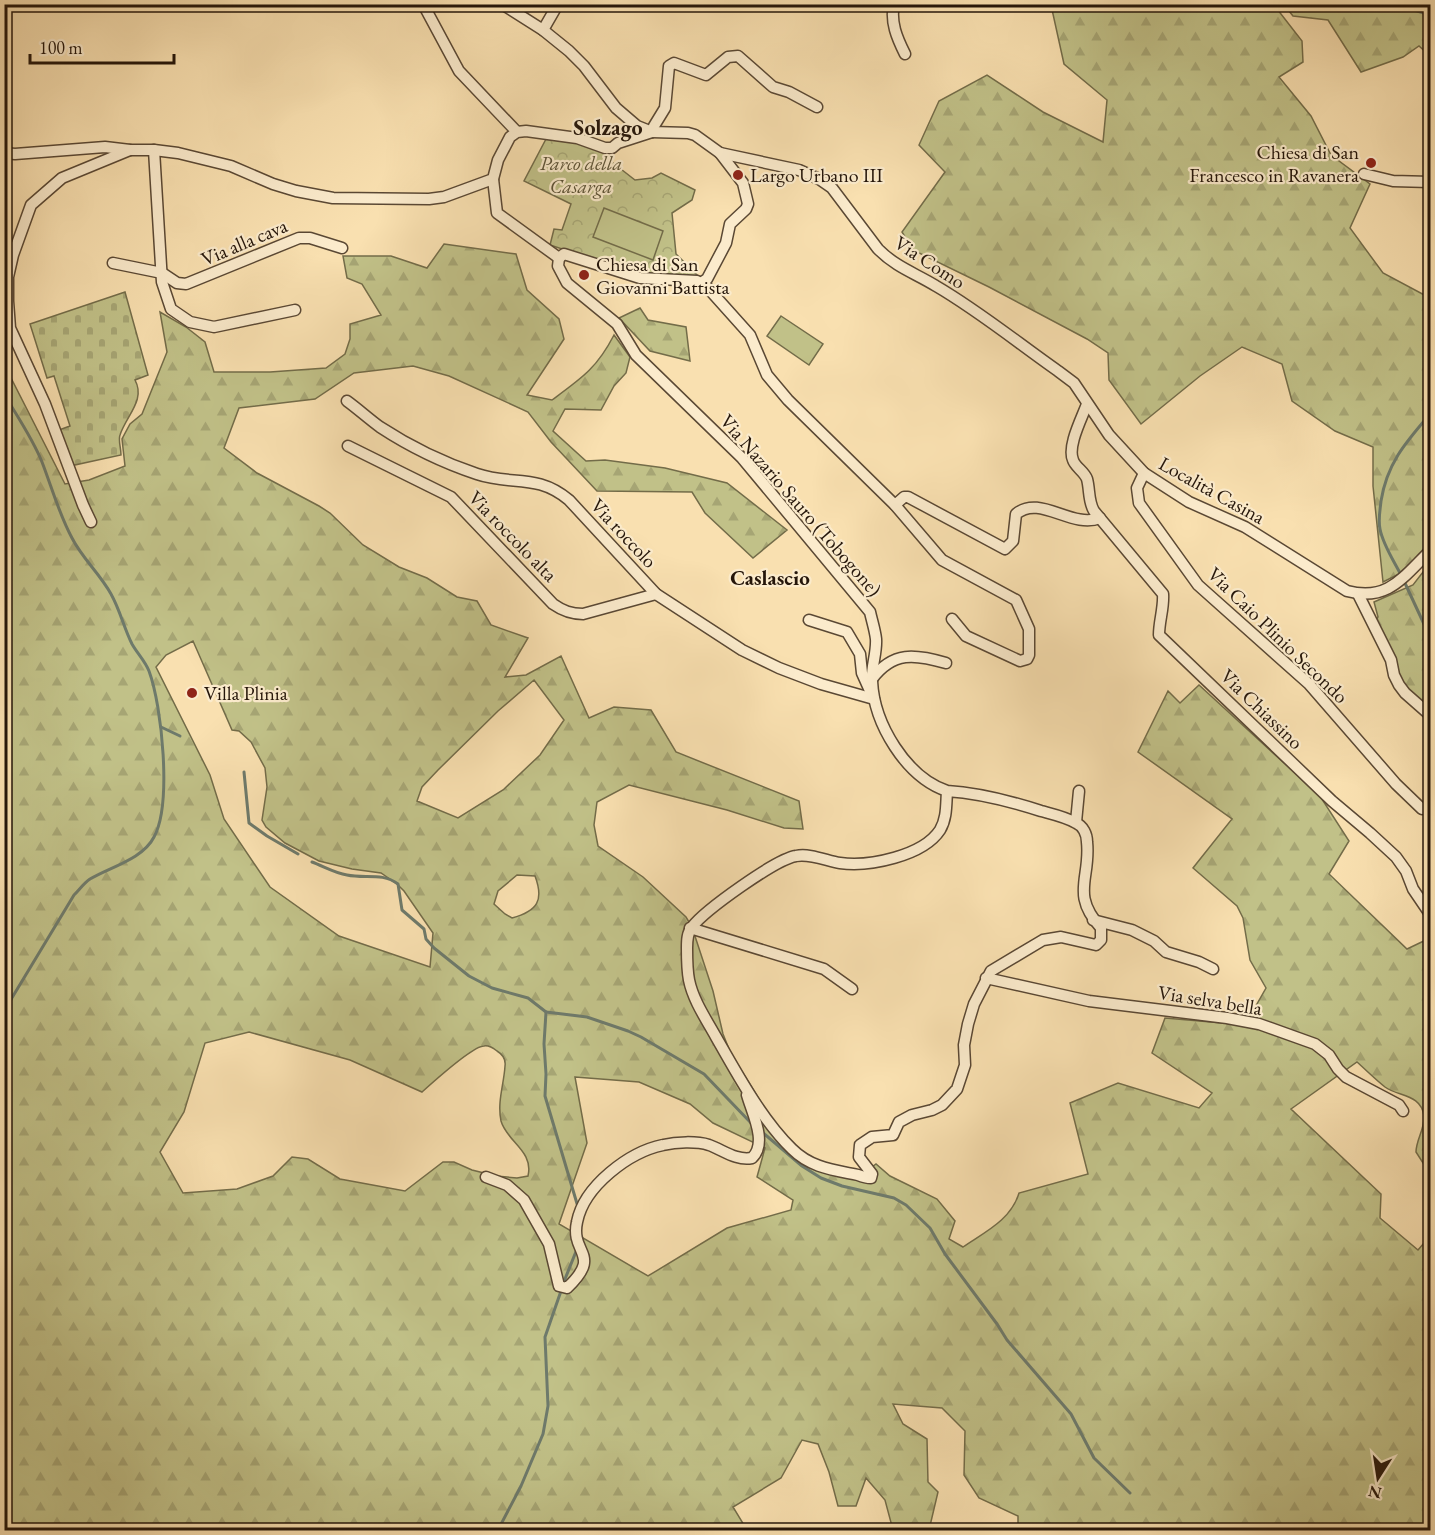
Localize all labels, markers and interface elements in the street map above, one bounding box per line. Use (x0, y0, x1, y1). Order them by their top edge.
scale bar (30, 27, 174, 65)
text: 100 m (39, 36, 83, 59)
district label: Solzago (573, 113, 643, 142)
place label: Chiesa di San Francesco in Ravanera (1189, 139, 1359, 188)
park label: Parco della Casarga (540, 150, 622, 199)
marker: Chiesa di San Francesco in Ravanera (1364, 156, 1378, 170)
place label: Largo Urbano III (750, 162, 883, 188)
marker: Largo Urbano III (731, 168, 745, 182)
street label: Via alla cava (197, 212, 291, 272)
street label: Via Como (890, 229, 970, 295)
place label: Chiesa di San Giovanni Battista (596, 251, 729, 300)
marker: Chiesa di San Giovanni Battista (577, 268, 591, 282)
street label: Via Nazario Sauro (Tobogone) (715, 408, 887, 602)
street label: Località Casina (1154, 450, 1270, 530)
street label: Via roccolo alta (463, 485, 563, 587)
street label: Via roccolo (585, 493, 663, 573)
street label: Via Caio Plinio Secondo (1202, 561, 1354, 709)
district label: Caslascio (730, 564, 810, 591)
street label: Via Chiassino (1215, 663, 1309, 755)
place label: Villa Plinia (204, 680, 288, 706)
marker: Villa Plinia (185, 686, 199, 700)
street label: Via selva bella (1156, 979, 1264, 1021)
north arrow (1348, 1448, 1408, 1508)
text: N (1366, 1481, 1384, 1504)

